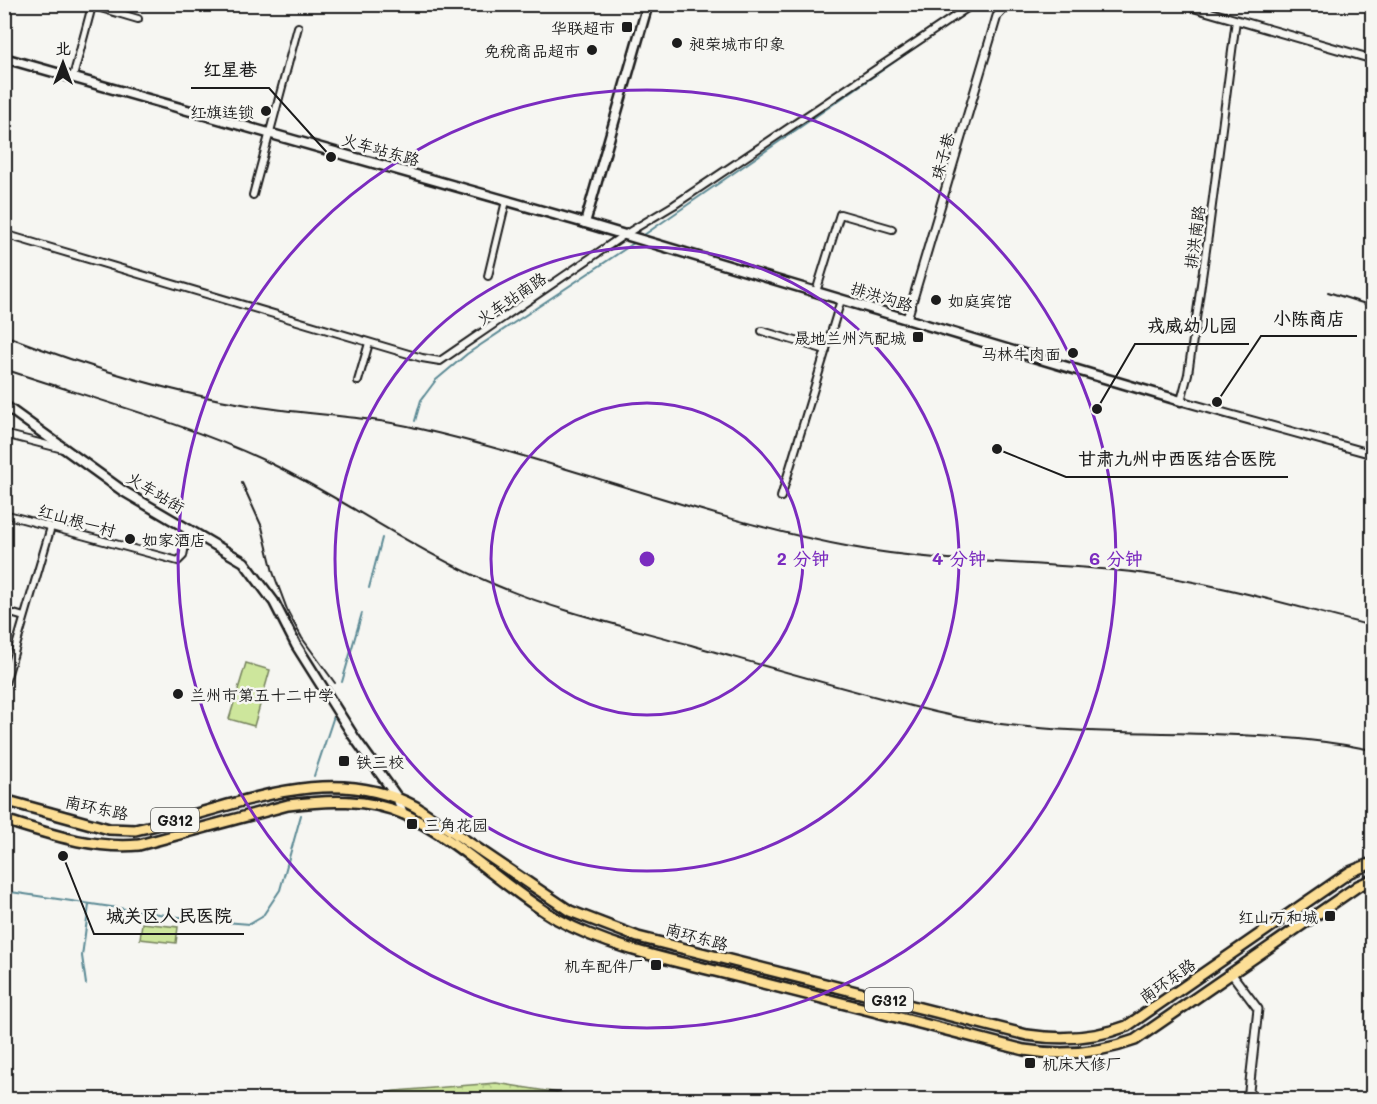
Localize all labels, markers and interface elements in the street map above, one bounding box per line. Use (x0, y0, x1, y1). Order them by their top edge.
place label: 华联超市 (551, 17, 615, 38)
marker: 华联超市 (620, 20, 634, 34)
north arrow (33, 33, 93, 93)
place label: 昶荣城市印象 (689, 33, 785, 54)
marker: 昶荣城市印象 (670, 36, 684, 50)
text: 北 (55, 37, 71, 58)
place label: 免税商品超市 (484, 40, 580, 61)
marker: 免税商品超市 (585, 43, 599, 57)
callout: 红星巷 (191, 52, 269, 88)
text: 红星巷 (203, 57, 258, 81)
place label: 红旗连锁 (190, 101, 254, 122)
marker: 红旗连锁 (259, 104, 273, 118)
street label: 火车站东路 (340, 128, 422, 170)
street label: 珠子巷 (925, 130, 959, 182)
street label: 排洪南路 (1179, 204, 1209, 270)
street label: 火车站南路 (472, 267, 550, 329)
street label: 排洪沟路 (848, 277, 916, 315)
place label: 如庭宾馆 (948, 290, 1012, 311)
marker: 如庭宾馆 (929, 293, 943, 307)
callout: 小陈商店 (1261, 300, 1357, 336)
text: 小陈商店 (1273, 306, 1345, 330)
callout: 戎威幼儿园 (1135, 308, 1249, 344)
text: 戎威幼儿园 (1147, 313, 1237, 337)
place label: 晟地兰州汽配城 (794, 327, 906, 348)
marker: 晟地兰州汽配城 (911, 330, 925, 344)
place label: 马林牛肉面 (981, 343, 1061, 364)
marker: 马林牛肉面 (1066, 346, 1080, 360)
callout: 甘肃九州中西医结合医院 (1066, 441, 1288, 477)
text: 甘肃九州中西医结合医院 (1078, 446, 1276, 470)
street label: 火车站街 (123, 467, 189, 517)
street label: 红山根一村 (36, 499, 118, 541)
place label: 如家酒店 (142, 529, 206, 550)
marker: 如家酒店 (123, 532, 137, 546)
text: 2 分钟 (777, 546, 829, 570)
text: 4 分钟 (932, 546, 986, 570)
text: 6 分钟 (1089, 546, 1143, 570)
centre of rings (637, 549, 657, 569)
place label: 兰州市第五十二中学 (190, 684, 334, 705)
marker: 兰州市第五十二中学 (171, 687, 185, 701)
place label: 铁三校 (356, 751, 404, 772)
marker: 铁三校 (337, 754, 351, 768)
street label: 南环东路 (64, 790, 130, 824)
road number: G312 (151, 808, 199, 832)
place label: 三角花园 (424, 814, 488, 835)
marker: 三角花园 (405, 817, 419, 831)
callout: 城关区人民医院 (94, 898, 244, 934)
text: 城关区人民医院 (106, 903, 232, 927)
place label: 红山万和城 (1238, 906, 1318, 927)
marker: 红山万和城 (1323, 909, 1337, 923)
street label: 南环东路 (663, 918, 731, 954)
street label: 南环东路 (1135, 953, 1199, 1007)
place label: 机车配件厂 (564, 955, 644, 976)
marker: 机车配件厂 (649, 958, 663, 972)
road number: G312 (865, 988, 913, 1012)
place label: 机床大修厂 (1042, 1053, 1122, 1074)
marker: 机床大修厂 (1023, 1056, 1037, 1070)

